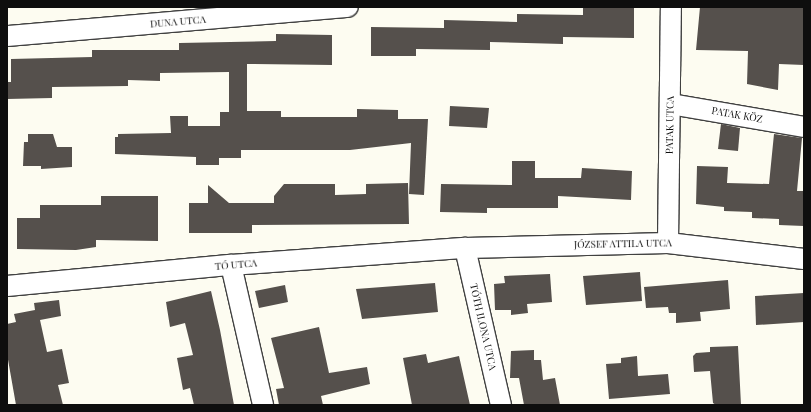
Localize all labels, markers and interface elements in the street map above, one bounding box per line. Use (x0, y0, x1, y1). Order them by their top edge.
street label: DUNA UTCA (150, 14, 206, 30)
street label: PATAK UTCA (663, 96, 677, 154)
street label: PATAK KÖZ (711, 105, 763, 125)
street label: JÓZSEF ATTILA UTCA (574, 237, 672, 251)
street label: TÓ UTCA (214, 257, 258, 273)
street label: TÓTH ILONA UTCA (467, 283, 499, 371)

